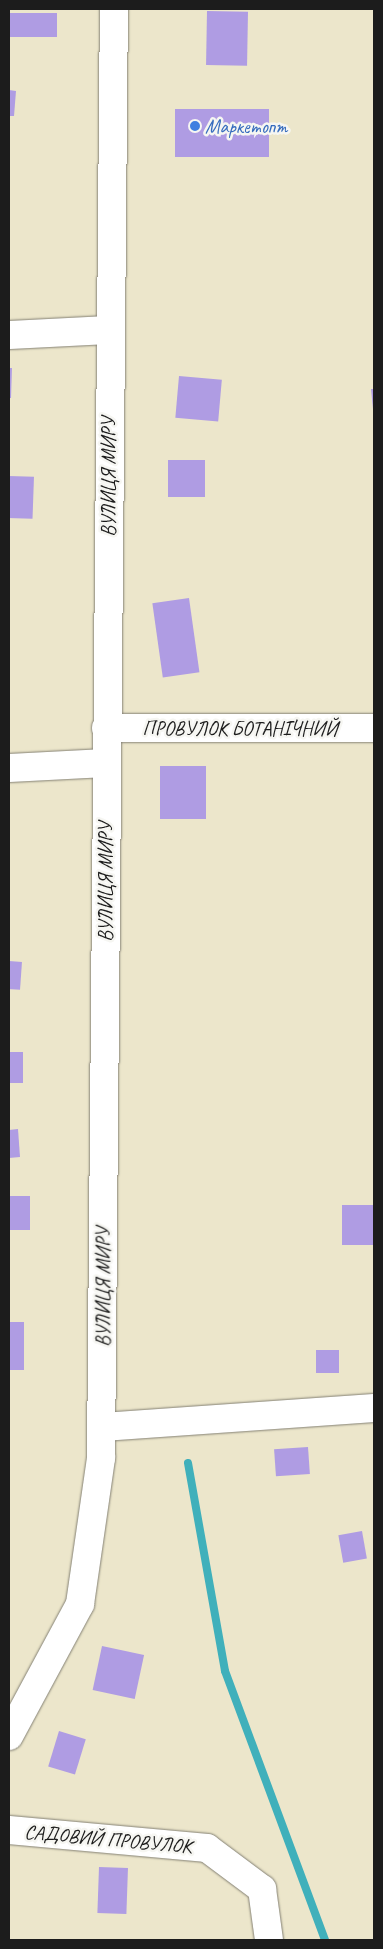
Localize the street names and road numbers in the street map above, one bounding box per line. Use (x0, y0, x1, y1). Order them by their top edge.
street label: ВУЛИЦЯ МИРУ (96, 417, 120, 537)
street label: ПРОВУЛОК БОТАНІЧНИЙ (143, 716, 337, 740)
street label: ВУЛИЦЯ МИРУ (93, 822, 117, 942)
street label: ВУЛИЦЯ МИРУ (91, 1227, 115, 1347)
street label: САДОВИЙ ПРОВУЛОК (23, 1820, 193, 1858)

